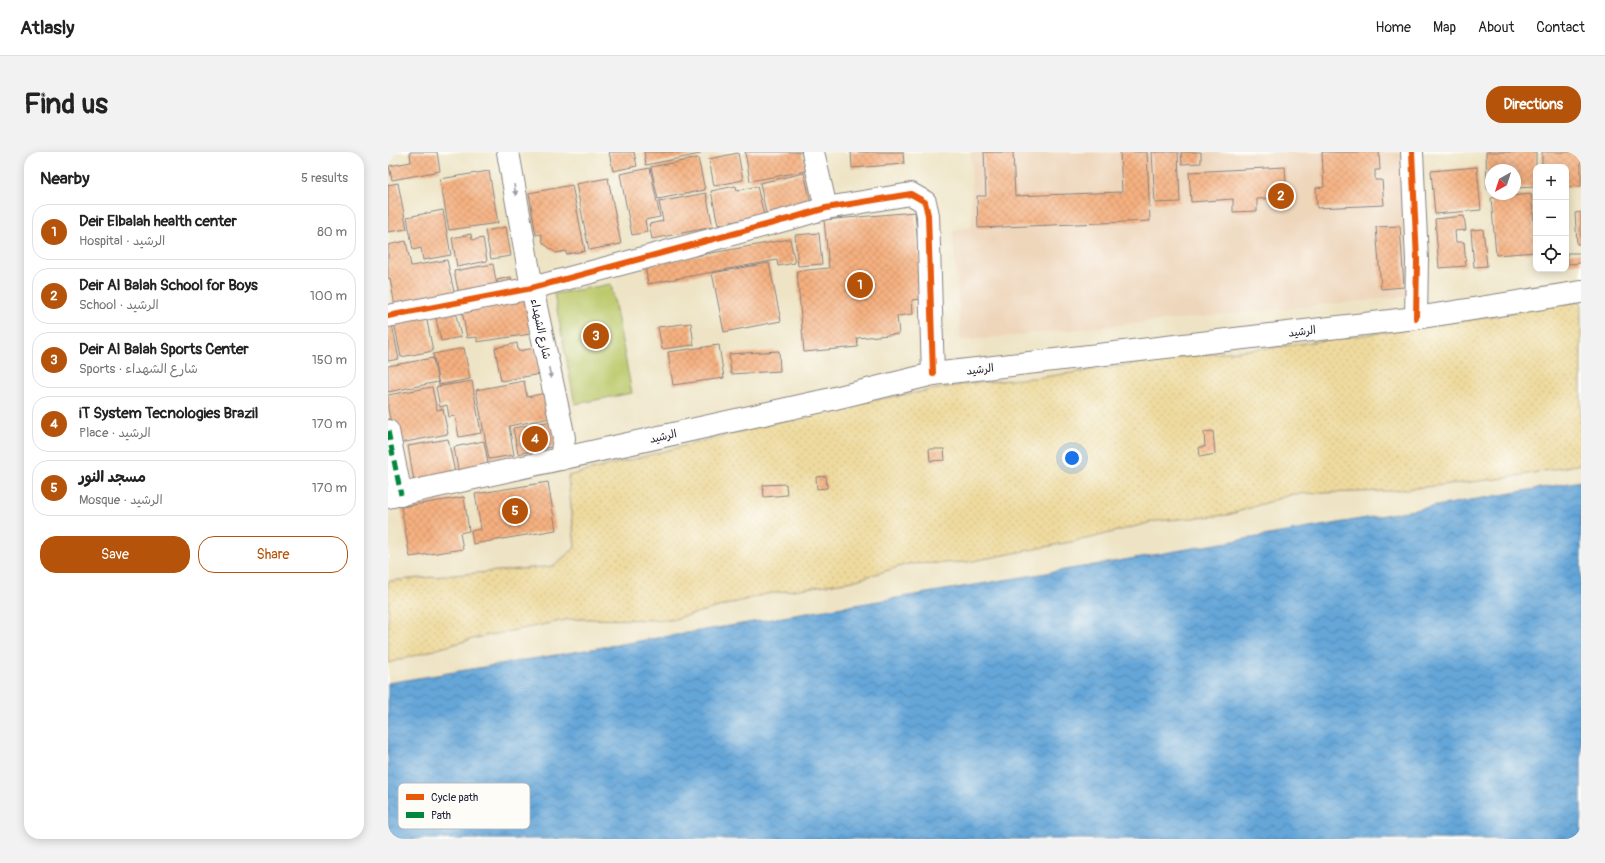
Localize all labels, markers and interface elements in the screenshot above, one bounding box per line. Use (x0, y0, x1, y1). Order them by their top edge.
text: Atlasly (20, 16, 74, 40)
text: Home (1376, 19, 1411, 36)
text: Map (1433, 19, 1456, 36)
text: About (1478, 19, 1514, 36)
text: Contact (1536, 19, 1585, 36)
button: Directions (1486, 86, 1581, 123)
text: Find us (24, 87, 108, 122)
north arrow (1485, 164, 1521, 200)
map controls (1533, 164, 1569, 272)
button: + (1533, 164, 1569, 200)
text: Nearby (40, 168, 89, 189)
text: 5 results (301, 170, 348, 186)
pin: 2 (1268, 181, 1294, 211)
one-way arrow (512, 184, 518, 197)
button: − (1533, 200, 1569, 236)
text: Deir Elbalah health center (79, 212, 237, 231)
text: 1 (51, 224, 57, 240)
text: 80 m (317, 224, 347, 240)
text: Hospital · الرشيد (79, 233, 165, 249)
button: locate (1533, 236, 1569, 272)
pin: 1 (847, 270, 873, 300)
text: Deir Al Balah School for Boys (79, 276, 258, 295)
text: 2 (50, 288, 58, 304)
text: 100 m (310, 288, 347, 304)
text: School · الرشيد (79, 297, 159, 313)
street label: شارع الشهداء (526, 298, 553, 361)
pin: 3 (583, 321, 609, 351)
street label: الرشيد (1288, 323, 1317, 340)
text: Deir Al Balah Sports Center (79, 340, 249, 359)
text: 3 (50, 352, 58, 368)
text: 150 m (312, 352, 347, 368)
text: Sports · شارع الشهداء (79, 361, 198, 377)
street label: الرشيد (966, 361, 995, 378)
one-way arrow (548, 367, 554, 379)
text: iT System Tecnologies Brazil (79, 404, 258, 423)
text: 4 (50, 416, 58, 432)
text: 170 m (312, 416, 347, 432)
pin: 4 (522, 424, 548, 454)
text: Place · الرشيد (79, 425, 151, 441)
street label: الرشيد (648, 427, 678, 446)
your location (1062, 448, 1082, 468)
text: مسجد النور (79, 468, 146, 487)
text: 5 (50, 480, 58, 496)
text: 170 m (312, 480, 347, 496)
text: Mosque · الرشيد (79, 492, 163, 508)
pin: 5 (502, 496, 528, 526)
button: Save (40, 536, 190, 573)
button: Share (198, 536, 348, 573)
legend (398, 783, 530, 829)
text: Cycle path (431, 791, 478, 804)
text: Path (431, 809, 451, 822)

